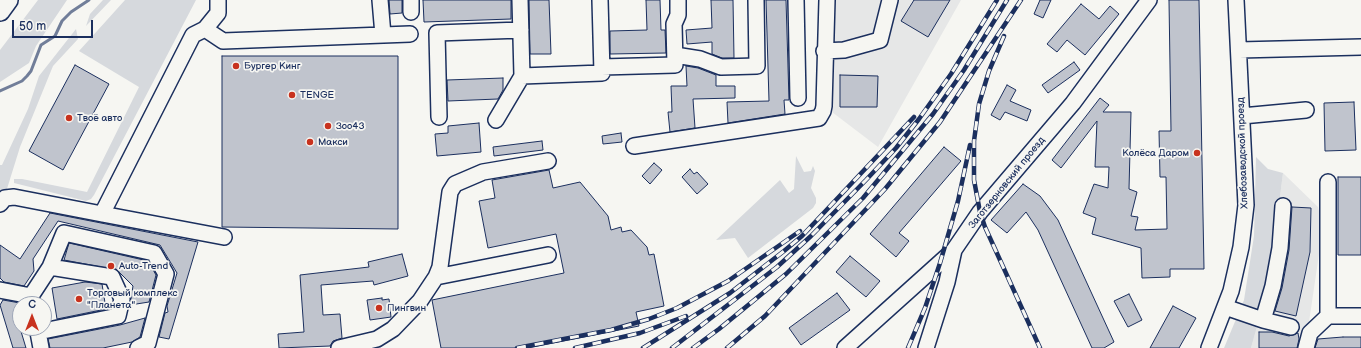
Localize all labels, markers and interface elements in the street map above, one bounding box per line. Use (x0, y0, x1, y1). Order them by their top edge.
scale bar (14, 12, 95, 38)
text: 50 m (19, 19, 46, 34)
place label: Бургер Кинг (244, 60, 301, 72)
marker: Бургер Кинг (231, 61, 241, 71)
place label: TENGE (300, 89, 334, 101)
marker: TENGE (287, 90, 297, 100)
street label: Хлебозаводской проезд (1235, 97, 1251, 209)
place label: Твоё авто (77, 112, 122, 124)
marker: Твоё авто (64, 113, 74, 123)
place label: Зоо43 (336, 120, 365, 132)
marker: Зоо43 (323, 121, 333, 131)
street label: Заготзерновский проезд (966, 135, 1048, 231)
place label: Макси (318, 136, 348, 148)
marker: Макси (305, 137, 315, 147)
place label: Колёса Даром (1122, 147, 1189, 159)
marker: Колёса Даром (1192, 148, 1202, 158)
place label: Auto-Trend (119, 260, 168, 272)
marker: Auto-Trend (106, 261, 116, 271)
place label: Торговый комплекс "Планета" (87, 287, 177, 310)
marker: Торговый комплекс "Планета" (74, 294, 84, 304)
north arrow (12, 296, 52, 336)
text: С (28, 298, 36, 311)
place label: Пингвин (387, 302, 426, 314)
marker: Пингвин (374, 303, 384, 313)

